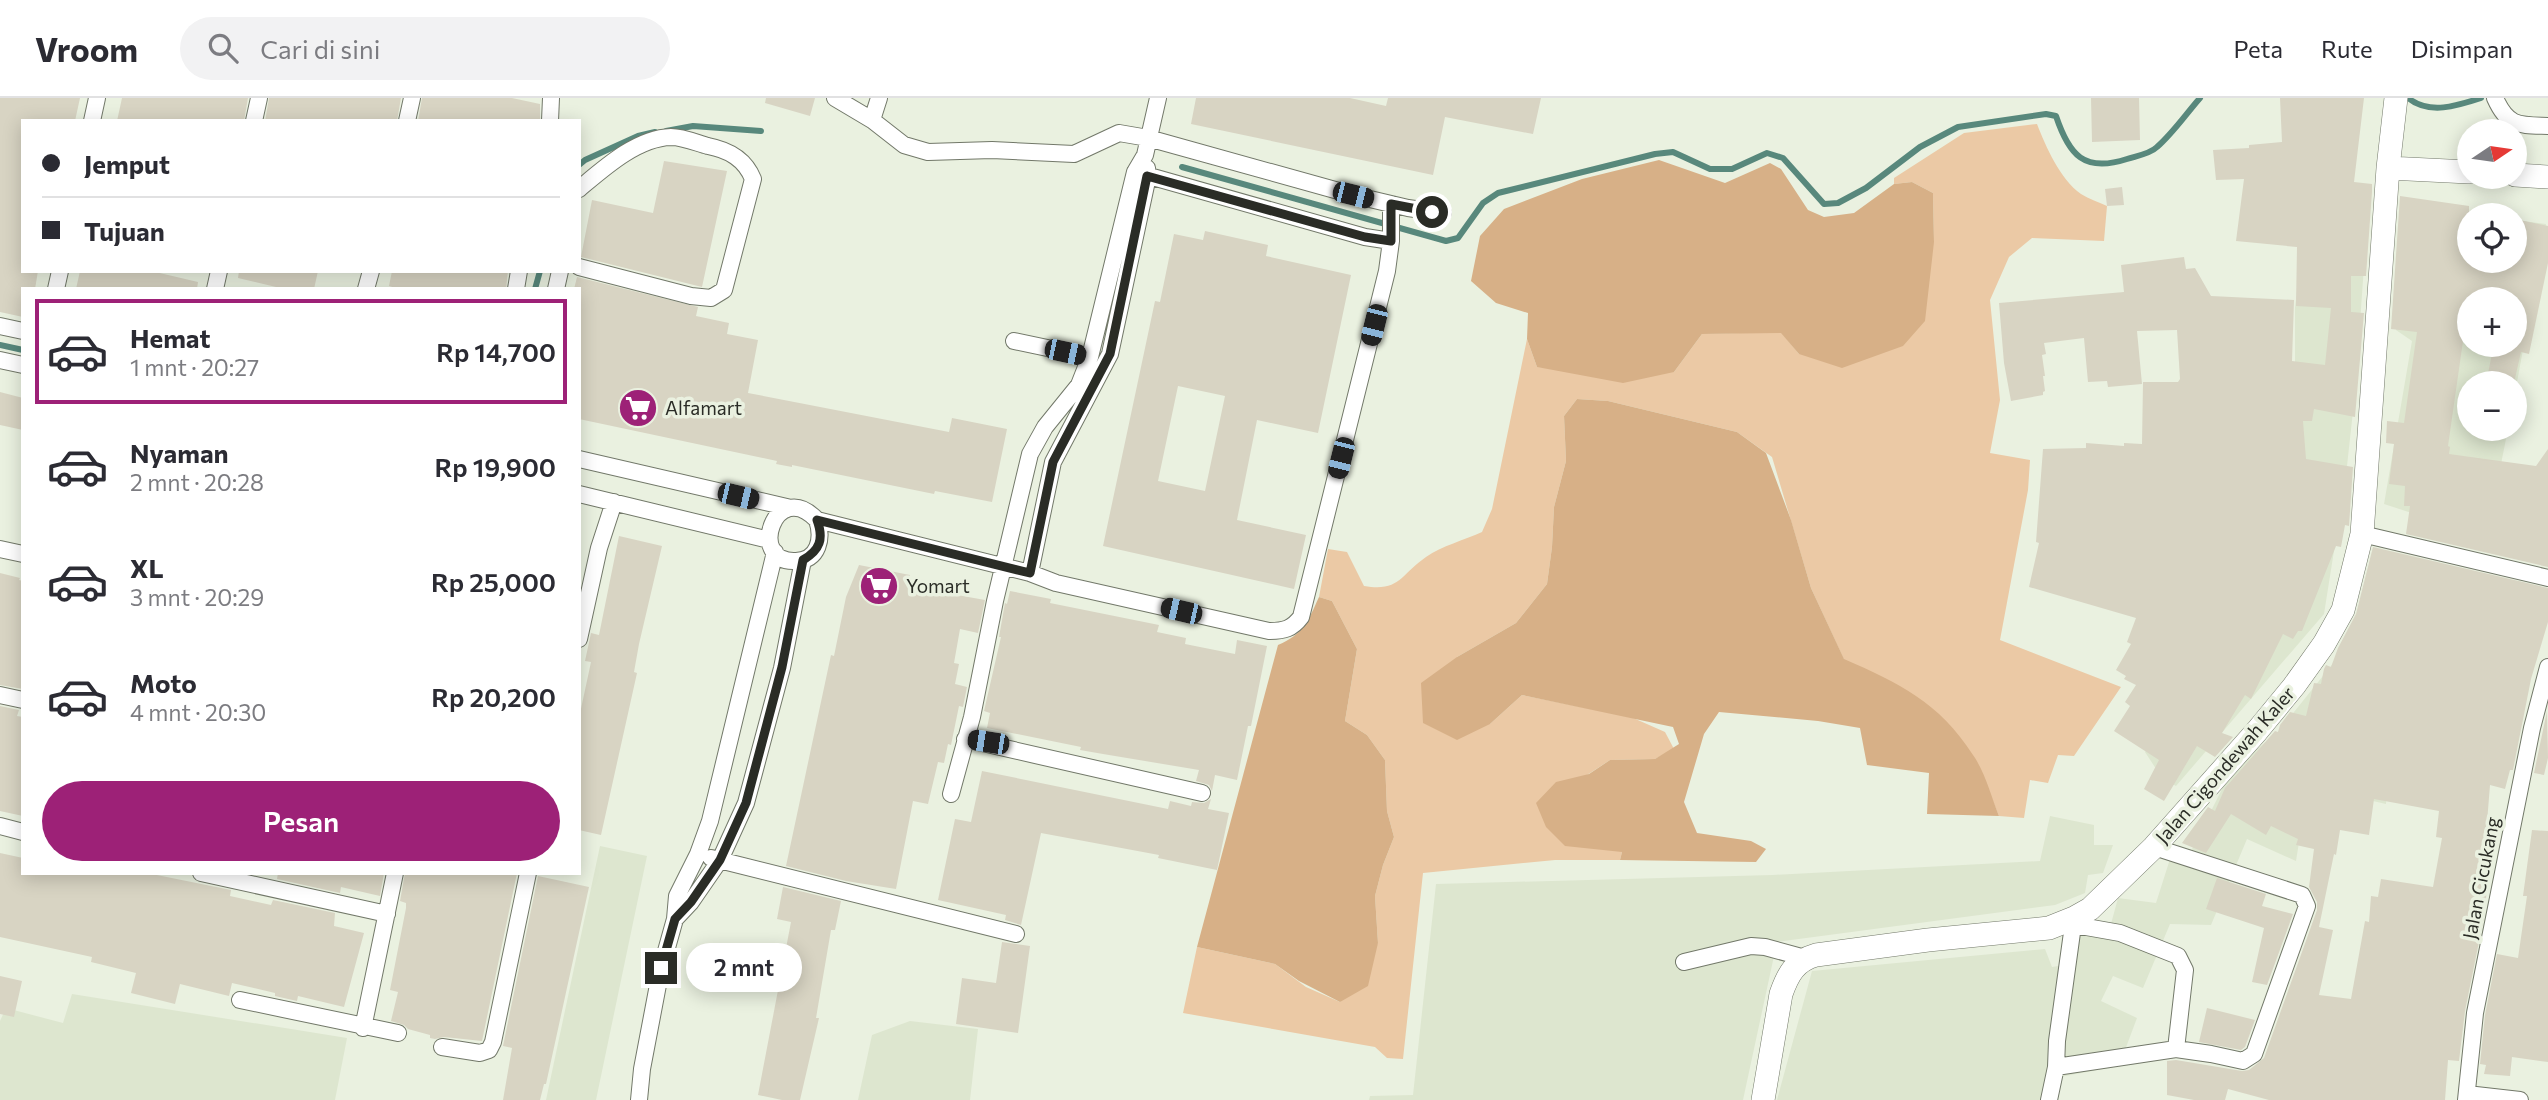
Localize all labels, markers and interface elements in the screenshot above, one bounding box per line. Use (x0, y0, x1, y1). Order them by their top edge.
search box (180, 17, 670, 80)
text: Vroom (35, 28, 138, 69)
icon: search (204, 29, 242, 67)
text: Cari di sini (260, 33, 380, 64)
text: Peta (2233, 34, 2283, 63)
text: Rute (2321, 34, 2373, 63)
text: Disimpan (2411, 34, 2513, 63)
north arrow (2457, 119, 2527, 189)
map controls (2457, 119, 2527, 441)
text: Jemput (84, 148, 170, 179)
car (1331, 180, 1376, 210)
route start (1416, 196, 1448, 228)
button: locate (2457, 203, 2527, 273)
text: Tujuan (84, 215, 165, 246)
button: + (2457, 287, 2527, 357)
car (1359, 302, 1390, 348)
icon: car (46, 320, 109, 383)
text: Hemat (130, 322, 211, 353)
text: Rp 14,700 (436, 336, 556, 367)
car (1043, 337, 1088, 367)
text: 1 mnt · 20:27 (130, 353, 259, 381)
button: − (2457, 371, 2527, 441)
supermarket icon: Alfamart (617, 387, 659, 429)
place label: Alfamart (665, 396, 742, 419)
icon: car (46, 435, 109, 498)
car (1326, 435, 1357, 481)
text: Nyaman (130, 437, 229, 468)
text: Rp 19,900 (434, 451, 556, 482)
text: 2 mnt · 20:28 (130, 468, 264, 496)
car (716, 481, 761, 511)
icon: car (46, 550, 109, 613)
text: XL (130, 552, 164, 583)
supermarket icon: Yomart (858, 565, 900, 607)
text: Rp 25,000 (431, 566, 556, 597)
place label: Yomart (906, 574, 970, 597)
text: 3 mnt · 20:29 (130, 583, 264, 611)
car (1159, 596, 1204, 626)
icon: car (46, 665, 109, 728)
text: Moto (130, 667, 197, 698)
text: Rp 20,200 (431, 681, 556, 712)
street label: Jalan Cigondewah Kaler (2150, 681, 2299, 848)
text: 4 mnt · 20:30 (130, 698, 266, 726)
car (966, 728, 1011, 756)
button: Pesan (42, 781, 560, 861)
street label: Jalan Cicukang (2457, 815, 2504, 941)
callout: 2 mnt (686, 944, 801, 992)
route end (645, 952, 677, 984)
text: 2 mnt (714, 953, 774, 981)

